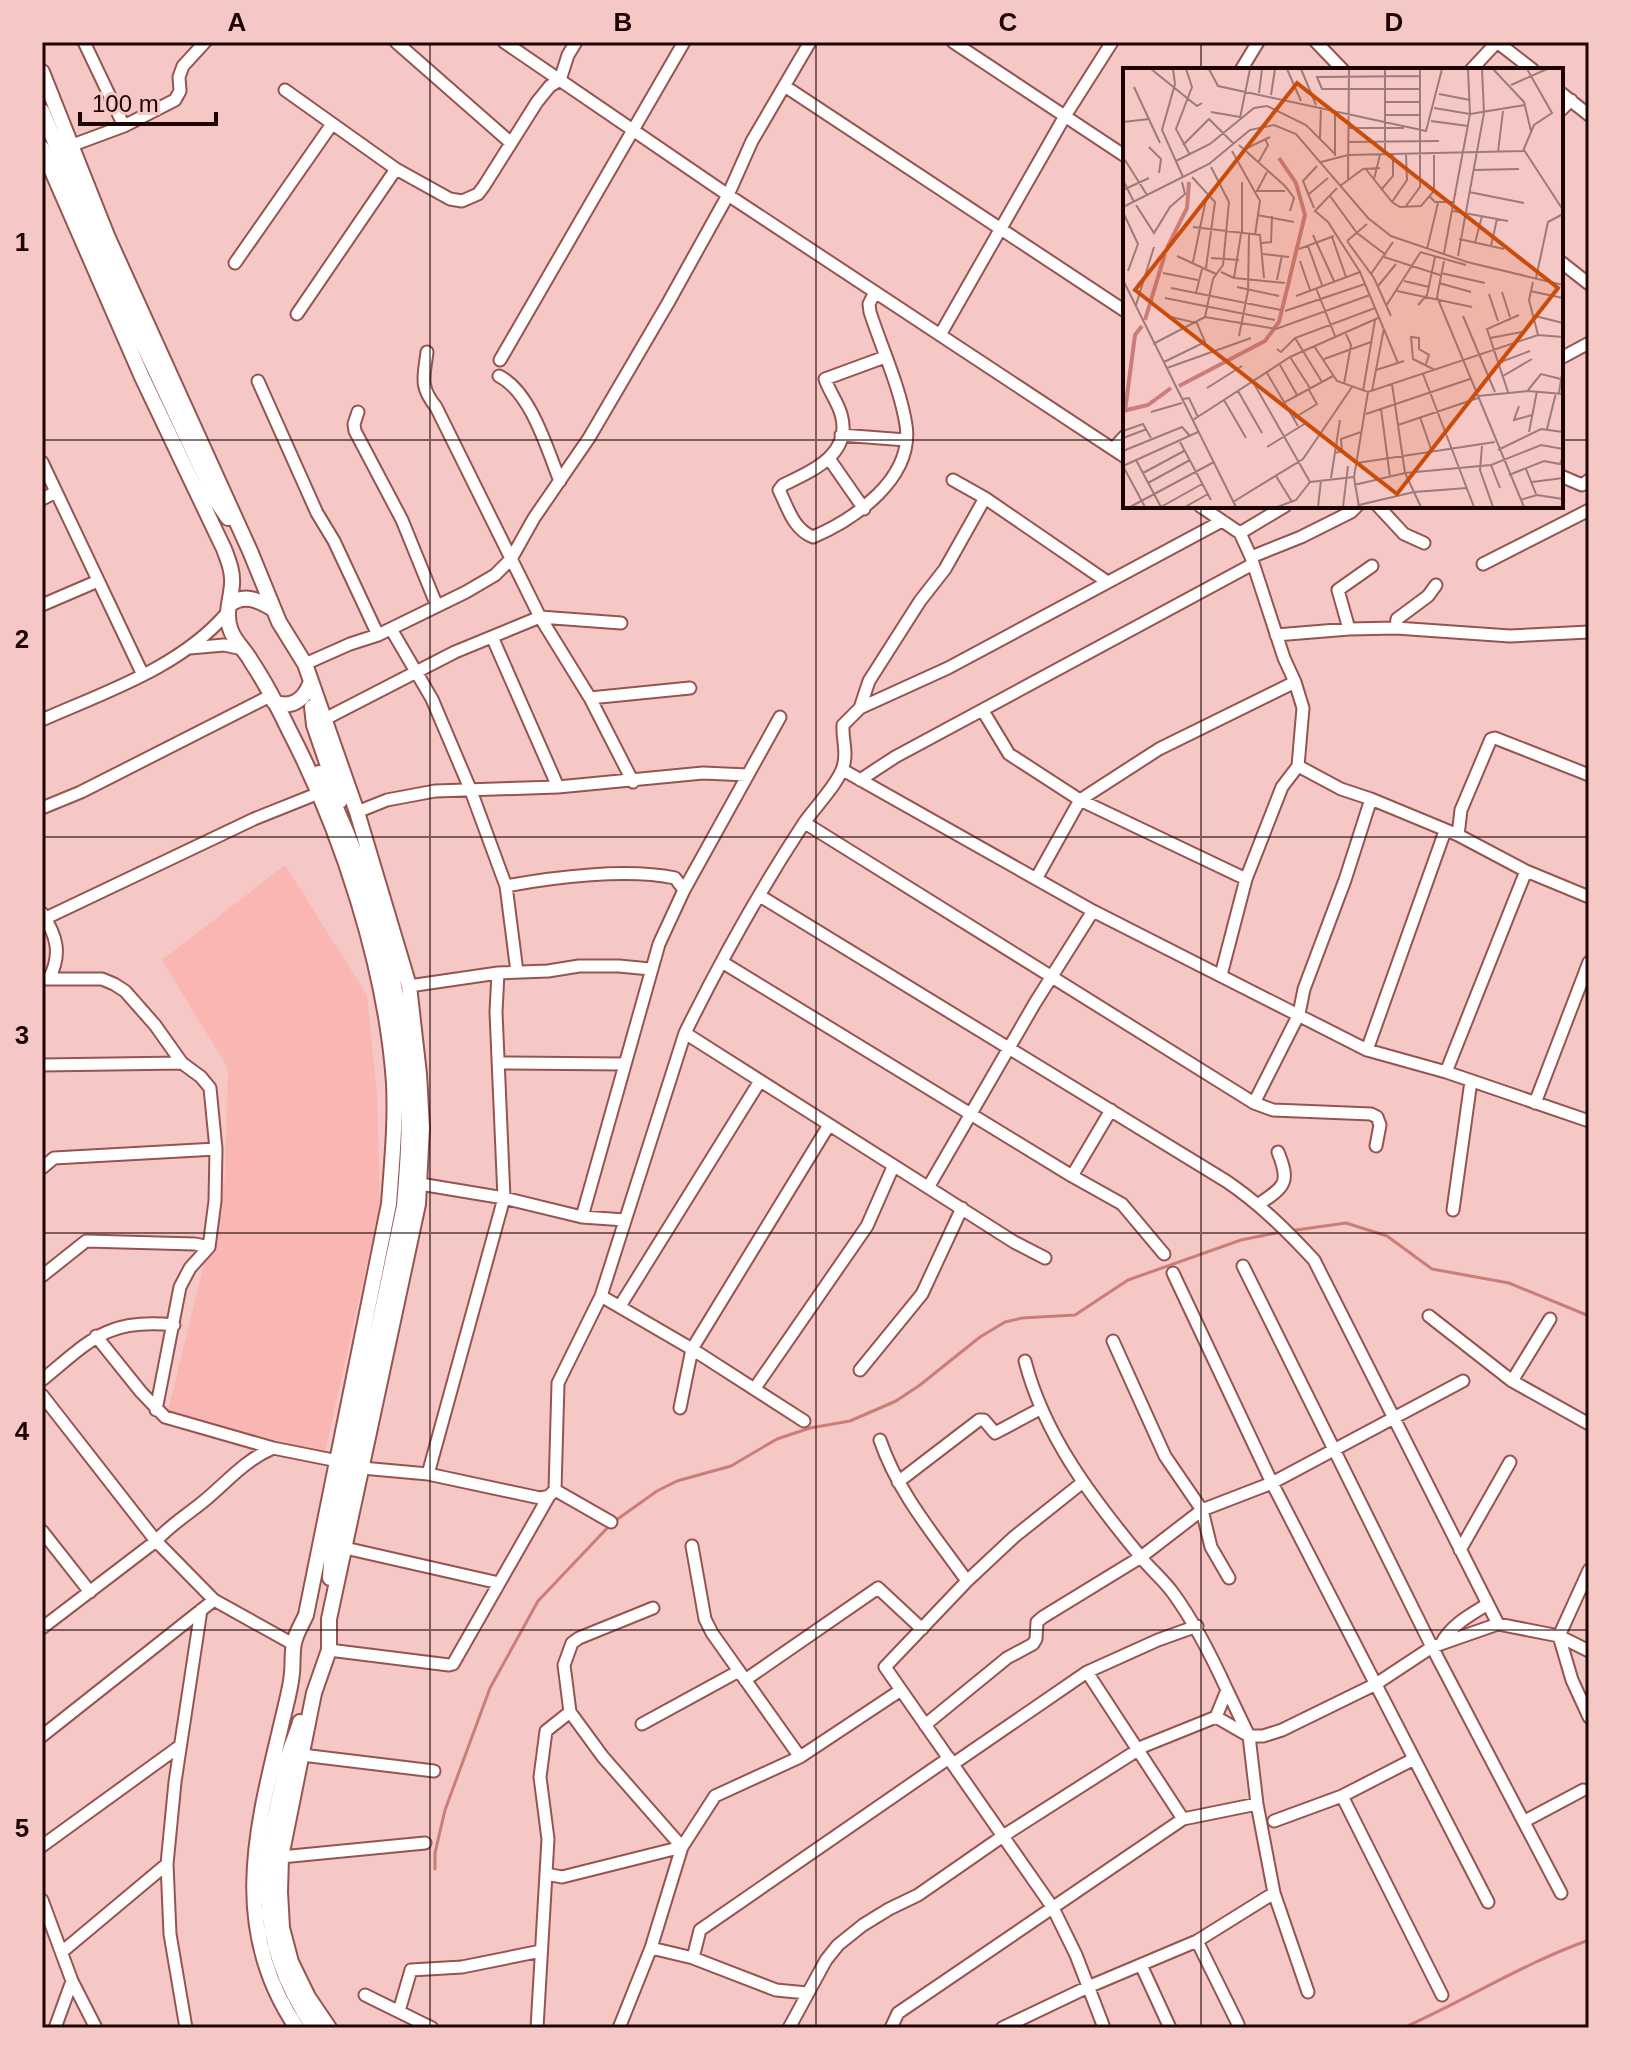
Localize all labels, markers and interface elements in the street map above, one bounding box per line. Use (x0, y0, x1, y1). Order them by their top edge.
text: A (228, 7, 247, 37)
text: B (614, 7, 632, 37)
text: C (999, 7, 1018, 37)
text: D (1385, 7, 1403, 37)
inset map (1123, 68, 1563, 508)
scale bar (80, 76, 216, 126)
text: 100 m (92, 90, 159, 117)
text: 1 (15, 227, 29, 257)
text: 2 (15, 624, 29, 654)
text: 3 (15, 1020, 29, 1050)
text: 4 (15, 1416, 30, 1446)
text: 5 (15, 1813, 29, 1843)

